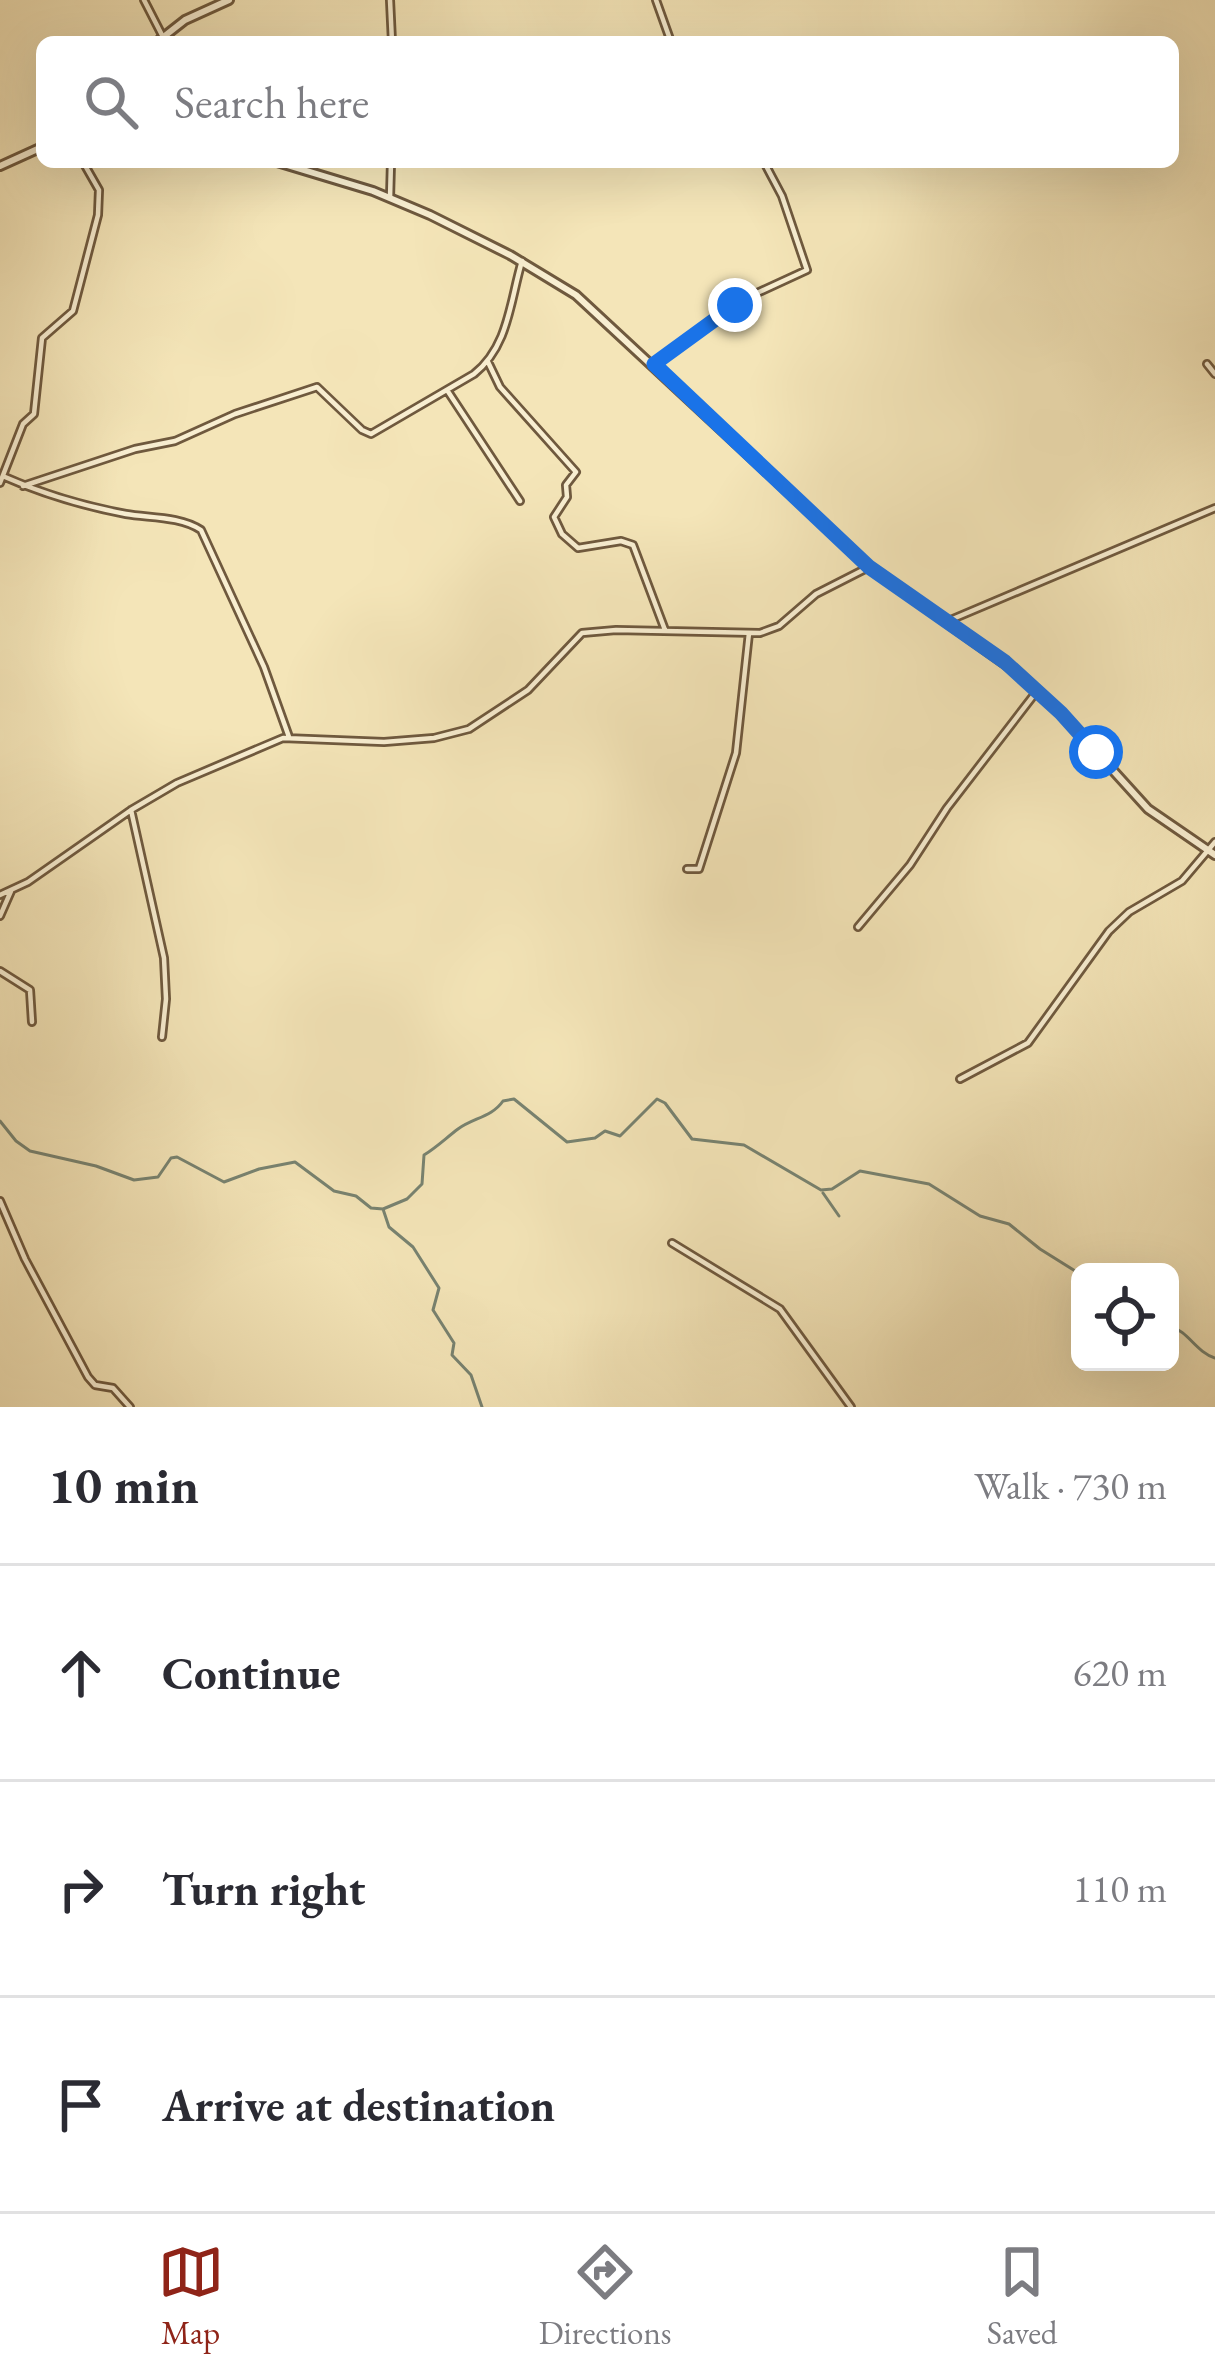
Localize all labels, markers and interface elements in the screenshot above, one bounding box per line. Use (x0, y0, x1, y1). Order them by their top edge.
search box (36, 36, 1179, 168)
icon: search (78, 69, 144, 135)
text: Search here (174, 73, 369, 131)
route end (708, 278, 762, 332)
route start (1069, 725, 1123, 779)
map controls (1071, 1263, 1179, 1371)
button: locate (1071, 1263, 1179, 1371)
text: 10 min (48, 1452, 199, 1518)
text: Walk · 730 m (974, 1460, 1167, 1511)
icon: ahead (48, 1640, 114, 1706)
text: Continue (162, 1644, 340, 1702)
text: 620 m (1073, 1647, 1167, 1698)
icon: right (48, 1856, 114, 1922)
text: Turn right (162, 1860, 365, 1918)
text: 110 m (1073, 1863, 1167, 1914)
icon: arrive (48, 2072, 114, 2138)
text: Arrive at destination (162, 2076, 555, 2134)
tab: Map (158, 2239, 224, 2354)
tab: Directions (539, 2239, 672, 2354)
tab: Saved (987, 2239, 1057, 2354)

